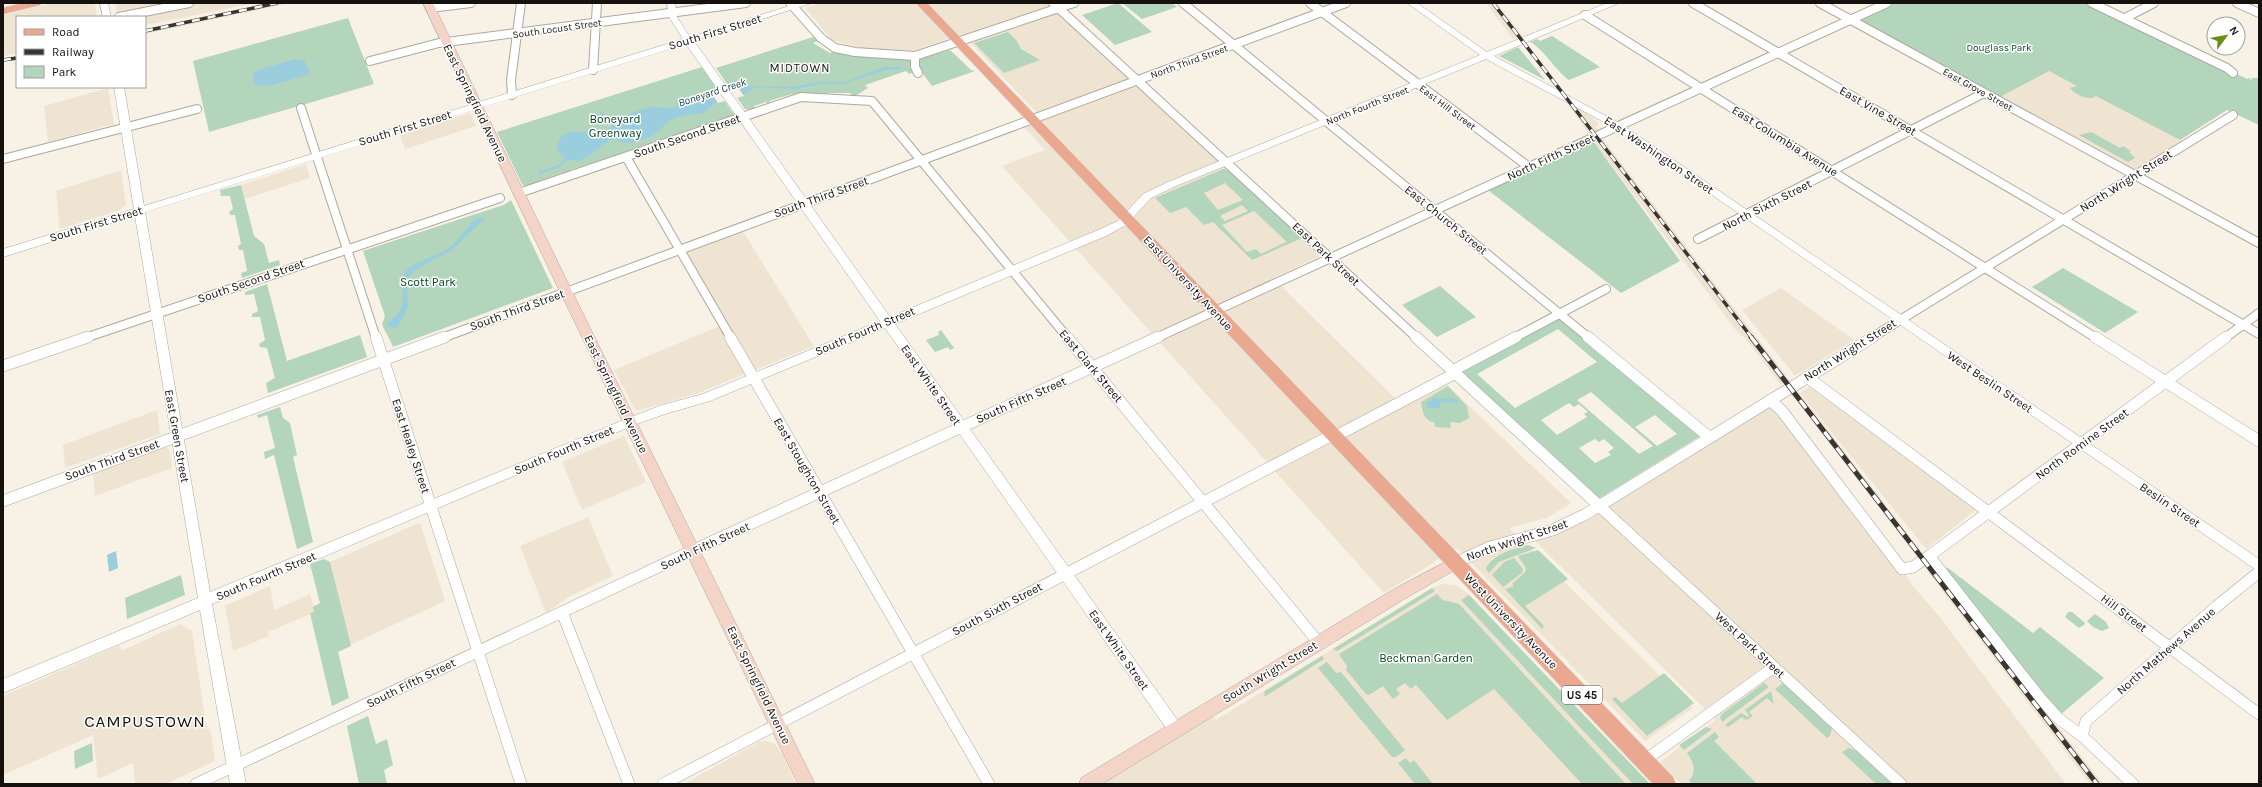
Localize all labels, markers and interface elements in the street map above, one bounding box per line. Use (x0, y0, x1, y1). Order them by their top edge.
street label: South First Street (667, 11, 764, 53)
legend (16, 16, 146, 88)
north arrow (2206, 16, 2246, 56)
street label: South Locust Street (512, 17, 603, 41)
text: N (2226, 24, 2242, 38)
text: Road (52, 25, 80, 39)
street label: East Springfield Avenue (440, 42, 510, 164)
street label: North Third Street (1149, 42, 1230, 82)
park label: Douglass Park (1966, 42, 2032, 54)
text: Railway (52, 45, 94, 59)
district label: MIDTOWN (769, 61, 831, 75)
text: Park (52, 65, 77, 79)
street label: East Grove Street (1940, 66, 2015, 114)
water label: Boneyard Creek (677, 75, 748, 110)
street label: East Hill Street (1417, 83, 1478, 133)
street label: East Vine Street (1837, 83, 1919, 139)
street label: North Fourth Street (1324, 84, 1411, 128)
street label: East Columbia Avenue (1729, 103, 1841, 179)
street label: South First Street (357, 107, 454, 149)
street label: South Second Street (632, 111, 743, 161)
park label: Boneyard Greenway (589, 112, 642, 140)
street label: East Washington Street (1602, 113, 1717, 197)
street label: North Fifth Street (1505, 130, 1598, 183)
street label: North Wright Street (2077, 147, 2175, 215)
street label: South Third Street (772, 173, 871, 221)
street label: North Sixth Street (1720, 176, 1814, 234)
street label: East Church Street (1402, 182, 1491, 258)
street label: South First Street (48, 203, 145, 245)
street label: East Park Street (1289, 219, 1363, 289)
street label: East University Avenue (1140, 233, 1236, 333)
street label: South Second Street (196, 256, 307, 306)
park label: Scott Park (400, 275, 456, 289)
street label: South Third Street (468, 286, 567, 334)
street label: South Fourth Street (813, 303, 918, 358)
street label: North Wright Street (1801, 316, 1899, 384)
street label: East Clark Street (1056, 327, 1126, 406)
street label: East Springfield Avenue (581, 333, 651, 455)
street label: East White Street (898, 342, 964, 428)
street label: West Beslin Street (1945, 348, 2036, 416)
street label: South Fifth Street (974, 374, 1069, 426)
street label: East Green Street (162, 388, 192, 484)
street label: East Healey Street (389, 397, 433, 496)
street label: North Romine Street (2033, 405, 2132, 482)
street label: East Stoughton Street (771, 415, 843, 527)
street label: South Fourth Street (512, 422, 617, 477)
street label: South Third Street (63, 436, 162, 484)
street label: Beslin Street (2137, 480, 2203, 531)
street label: North Wright Street (1464, 516, 1570, 564)
street label: South Fifth Street (658, 519, 752, 573)
street label: South Fourth Street (214, 548, 319, 603)
street label: West University Avenue (1462, 570, 1560, 672)
street label: South Sixth Street (949, 579, 1045, 639)
street label: Hill Street (2098, 591, 2150, 635)
street label: North Mathews Avenue (2114, 604, 2218, 698)
street label: East White Street (1086, 607, 1152, 693)
street label: West Park Street (1712, 609, 1788, 681)
street label: East Springfield Avenue (724, 624, 794, 746)
street label: South Wright Street (1220, 638, 1320, 706)
park label: Beckman Garden (1379, 651, 1473, 665)
street label: South Fifth Street (364, 655, 458, 711)
road number: US 45 (1562, 686, 1602, 704)
district label: CAMPUSTOWN (84, 711, 206, 731)

